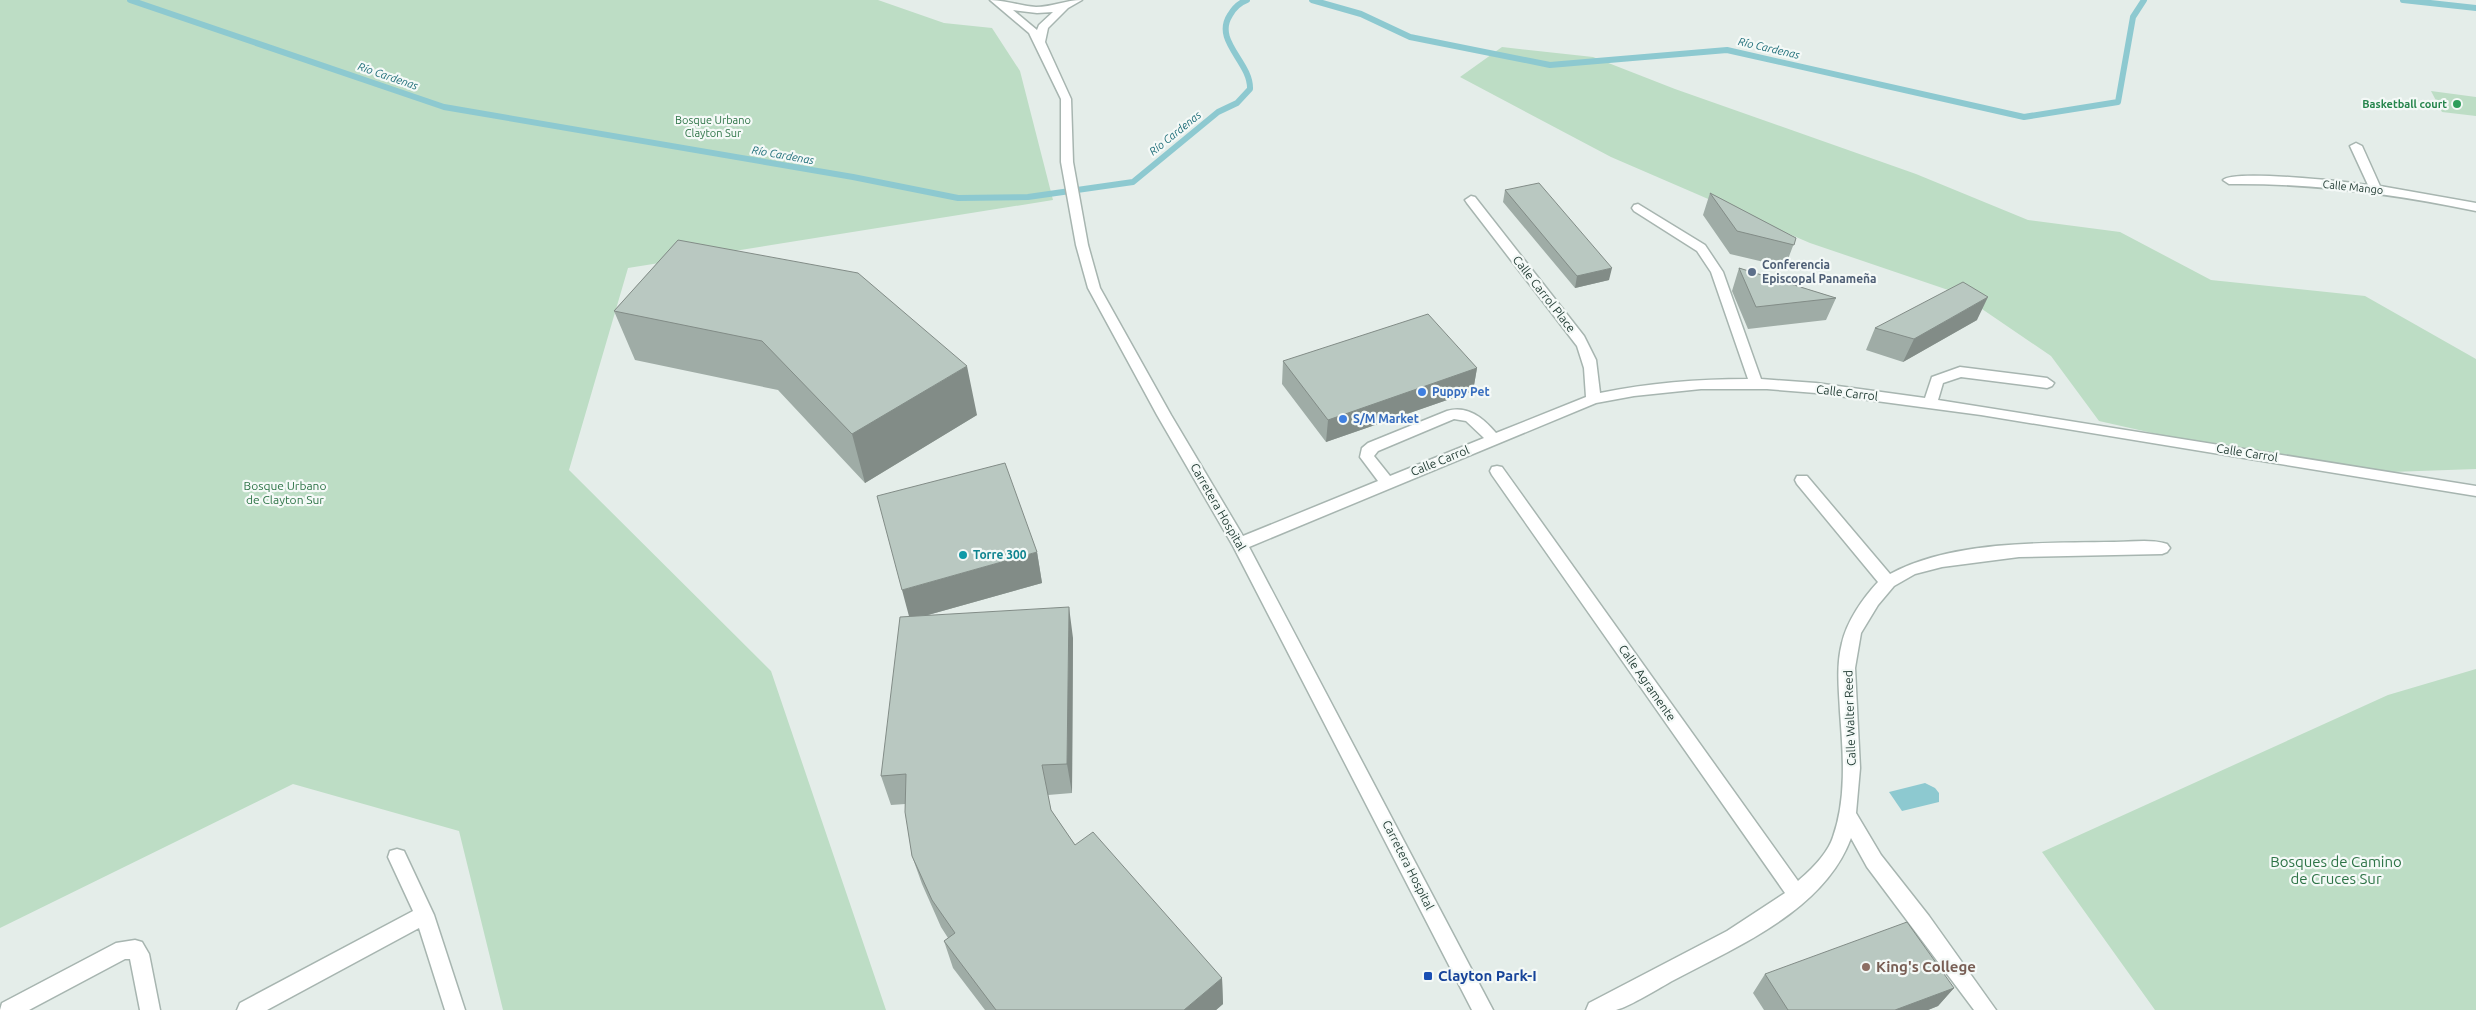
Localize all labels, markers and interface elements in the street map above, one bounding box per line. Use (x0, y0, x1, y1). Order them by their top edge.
water label: Río Cardenas (1737, 35, 1801, 61)
water label: Río Cardenas (356, 60, 420, 92)
place label: Basketball court (2362, 98, 2447, 110)
marker: Basketball court (2451, 98, 2463, 110)
water label: Río Cardenas (1147, 108, 1204, 157)
park label: Bosque Urbano Clayton Sur (675, 114, 751, 139)
water label: Río Cardenas (751, 144, 815, 166)
street label: Calle Mango (2322, 178, 2384, 196)
street label: Calle Carrol Place (1511, 253, 1578, 335)
place label: Conferencia Episcopal Panameña (1762, 258, 1877, 285)
marker: Conferencia Episcopal Panameña (1746, 266, 1758, 278)
street label: Calle Carrol (1816, 382, 1879, 403)
place label: Puppy Pet (1432, 385, 1490, 398)
marker: Puppy Pet (1416, 386, 1428, 398)
place label: S/M Market (1353, 412, 1419, 425)
marker: S/M Market (1337, 413, 1349, 425)
street label: Calle Carrol (2215, 441, 2279, 464)
street label: Calle Carrol (1409, 443, 1471, 478)
street label: Carretera Hospital (1188, 461, 1249, 553)
park label: Bosque Urbano de Clayton Sur (244, 479, 326, 506)
place label: Torre 300 (973, 548, 1027, 561)
marker: Torre 300 (957, 549, 969, 561)
street label: Calle Agramente (1616, 642, 1678, 723)
street label: Calle Walter Reed (1841, 670, 1858, 766)
street label: Carretera Hospital (1380, 818, 1437, 912)
park label: Bosques de Camino de Cruces Sur (2270, 853, 2402, 887)
place label: King's College (1876, 958, 1976, 975)
marker: King's College (1860, 961, 1872, 973)
place label: Clayton Park-I (1438, 967, 1537, 984)
marker: Clayton Park-I (1422, 970, 1434, 982)

